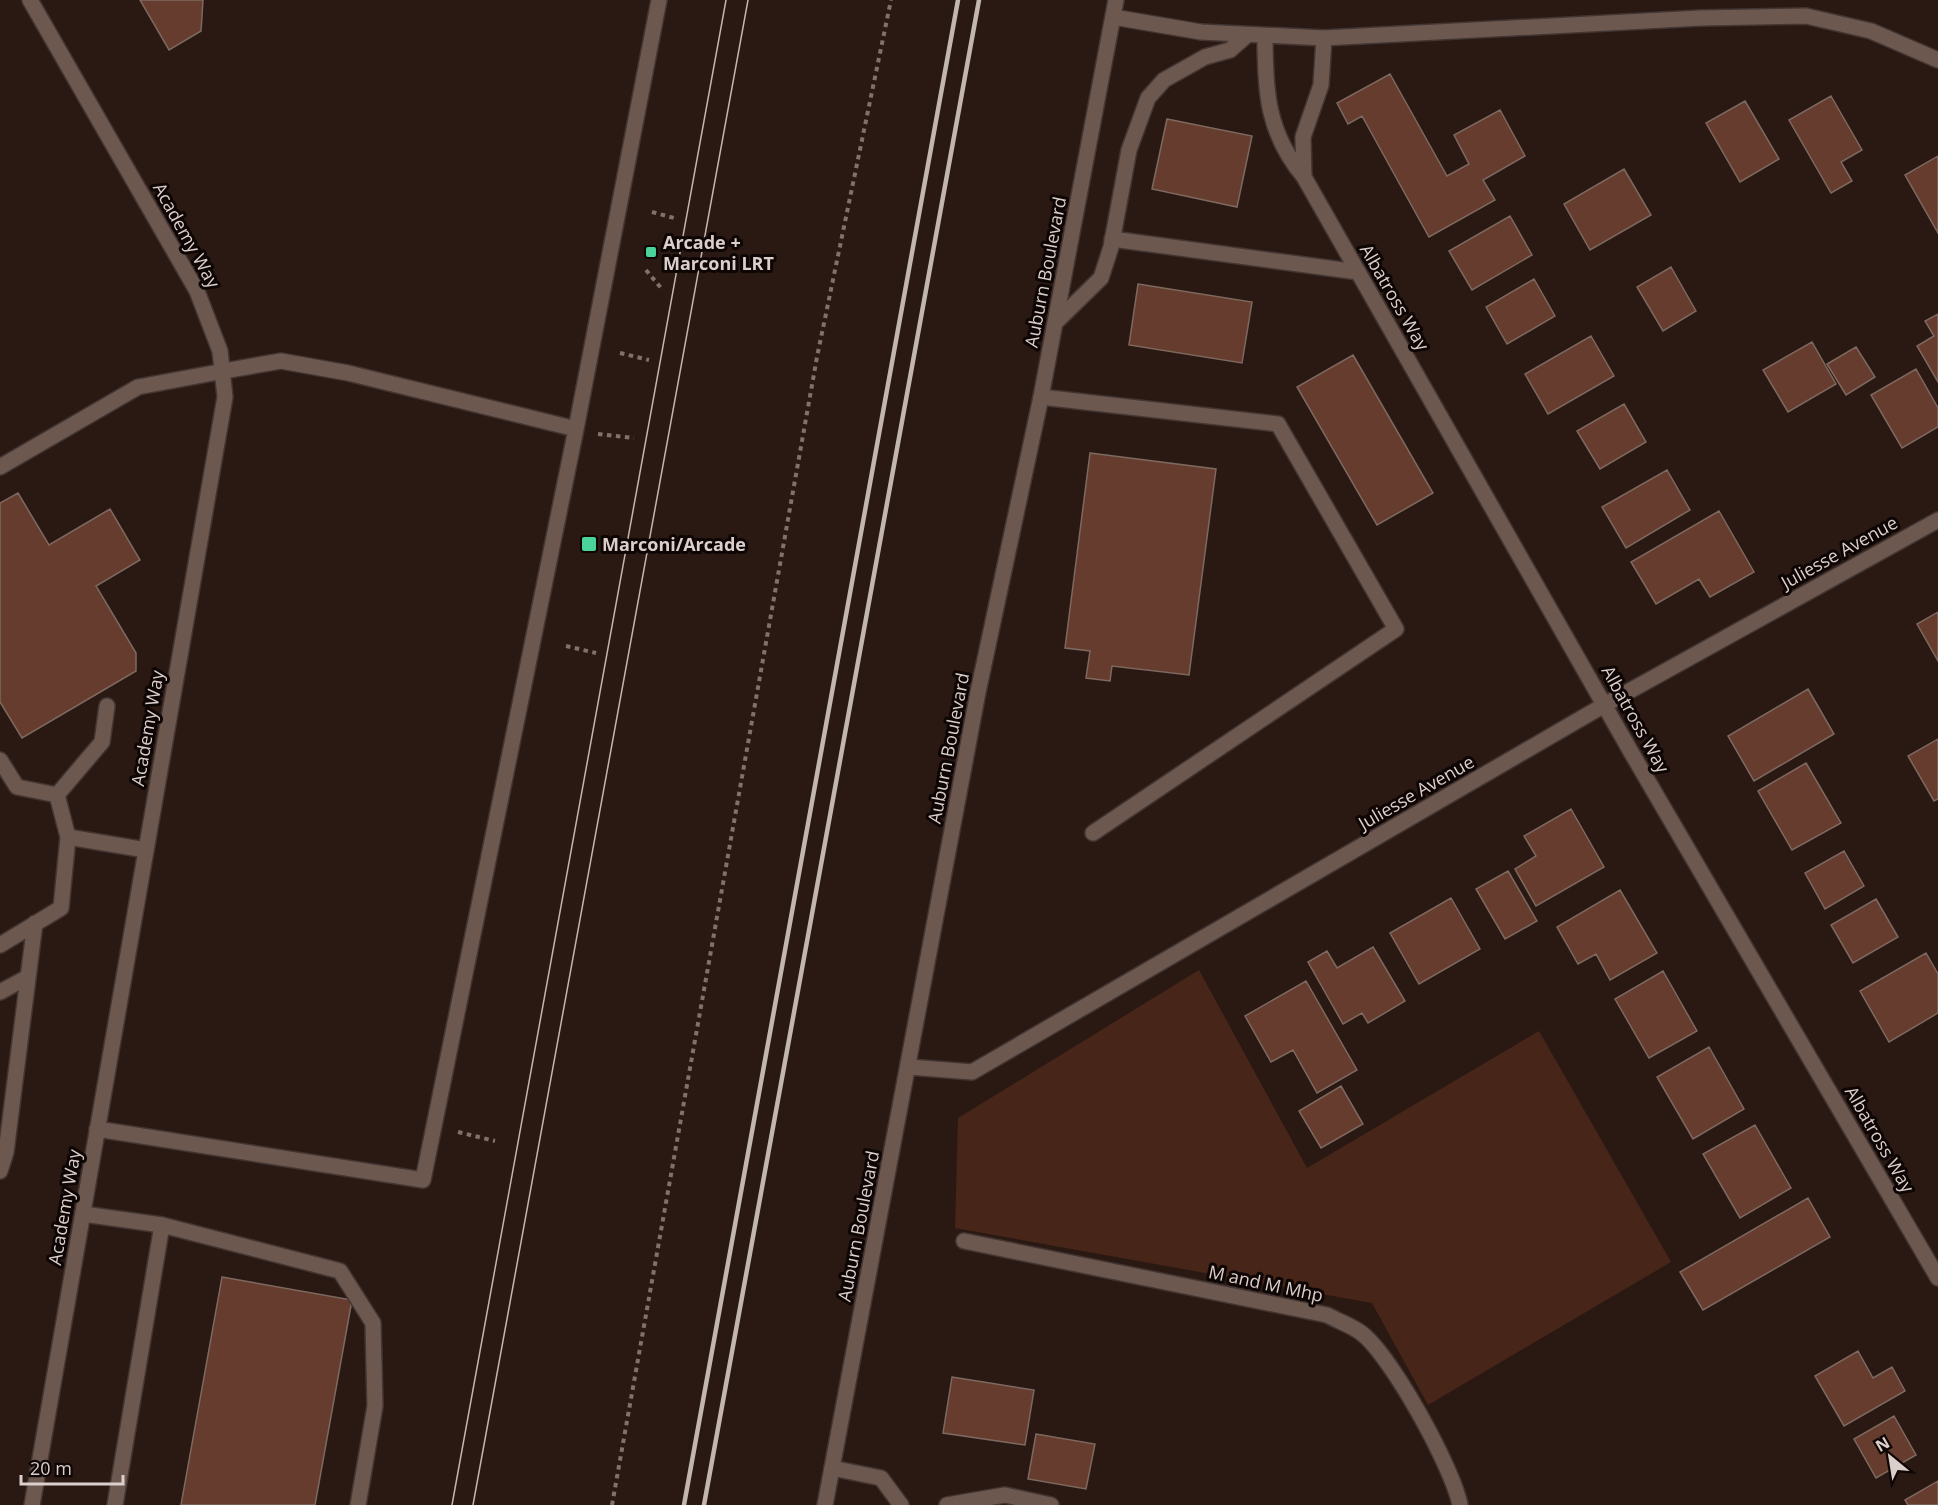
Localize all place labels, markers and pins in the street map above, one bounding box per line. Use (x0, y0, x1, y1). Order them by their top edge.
place label: Arcade + Marconi LRT (663, 230, 774, 275)
marker: Arcade + Marconi LRT (644, 245, 658, 259)
place label: Marconi/Arcade (602, 532, 746, 556)
marker: Marconi/Arcade (580, 535, 598, 553)

